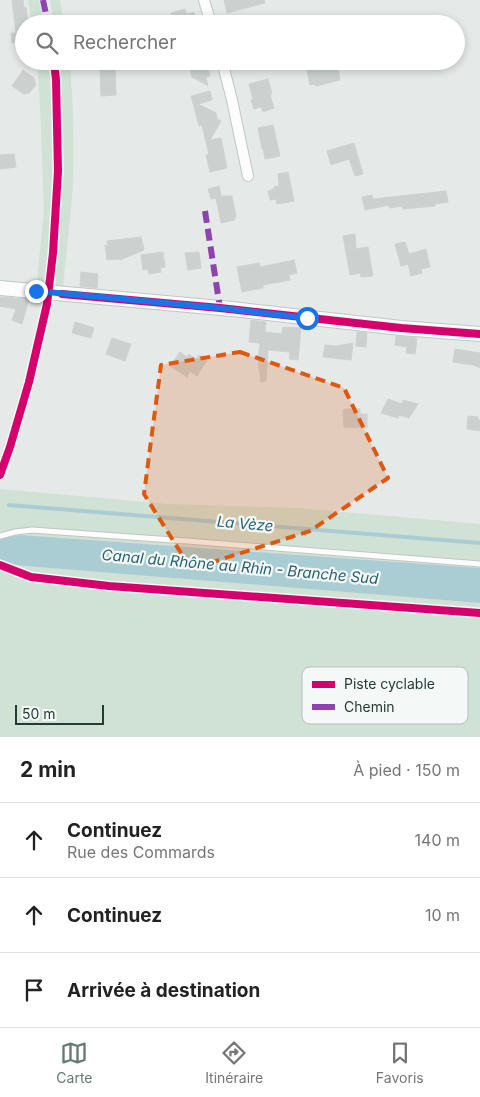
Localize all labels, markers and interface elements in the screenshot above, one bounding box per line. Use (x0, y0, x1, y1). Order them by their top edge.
search box (15, 15, 465, 70)
icon: search (33, 29, 61, 57)
text: Rechercher (73, 31, 176, 54)
route end (25, 280, 48, 303)
route start (296, 307, 319, 330)
water label: La Vèze (216, 512, 274, 535)
water label: Canal du Rhône au Rhin - Branche Sud (101, 545, 380, 588)
legend (302, 667, 468, 724)
text: Piste cyclable (344, 675, 435, 692)
text: Chemin (344, 698, 395, 715)
scale bar (15, 702, 104, 725)
text: 50 m (22, 705, 56, 722)
text: 2 min (20, 757, 76, 782)
text: À pied · 150 m (353, 760, 460, 780)
text: Continuez (67, 819, 162, 842)
icon: ahead (20, 826, 48, 854)
text: 140 m (415, 830, 460, 850)
text: Rue des Commards (67, 842, 215, 862)
icon: ahead (20, 901, 48, 929)
text: Continuez (67, 904, 162, 927)
text: 10 m (425, 905, 460, 925)
icon: arrive (20, 976, 48, 1004)
text: Arrivée à destination (67, 979, 260, 1002)
tab: Carte (56, 1039, 93, 1086)
tab: Itinéraire (205, 1039, 263, 1086)
tab: Favoris (376, 1039, 424, 1086)

